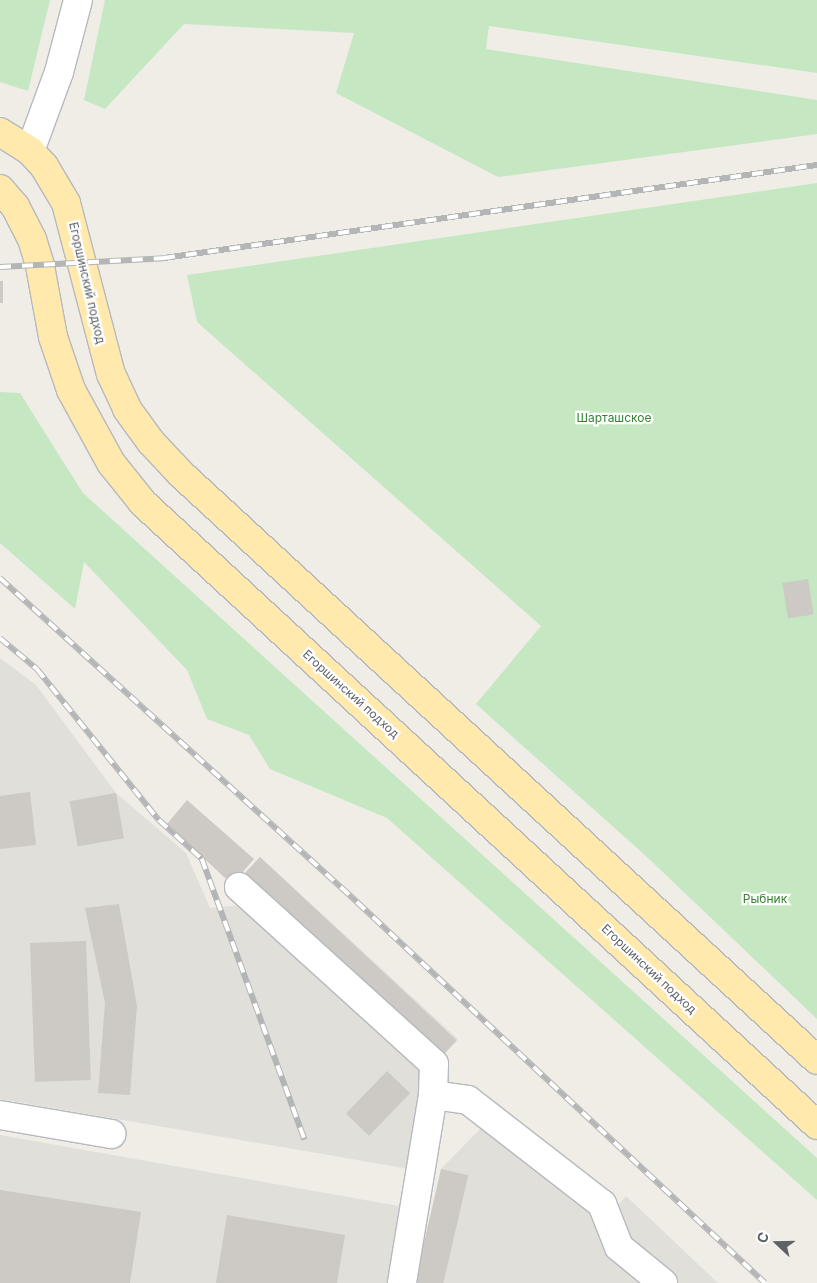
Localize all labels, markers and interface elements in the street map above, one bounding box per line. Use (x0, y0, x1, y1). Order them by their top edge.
street label: Егоршинский подход (66, 221, 108, 345)
park label: Шарташское (576, 411, 652, 425)
street label: Егоршинский подход (300, 647, 402, 741)
park label: Рыбник (743, 892, 787, 906)
street label: Егоршинский подход (599, 921, 699, 1017)
north arrow (752, 1218, 802, 1268)
text: С (753, 1230, 772, 1245)

